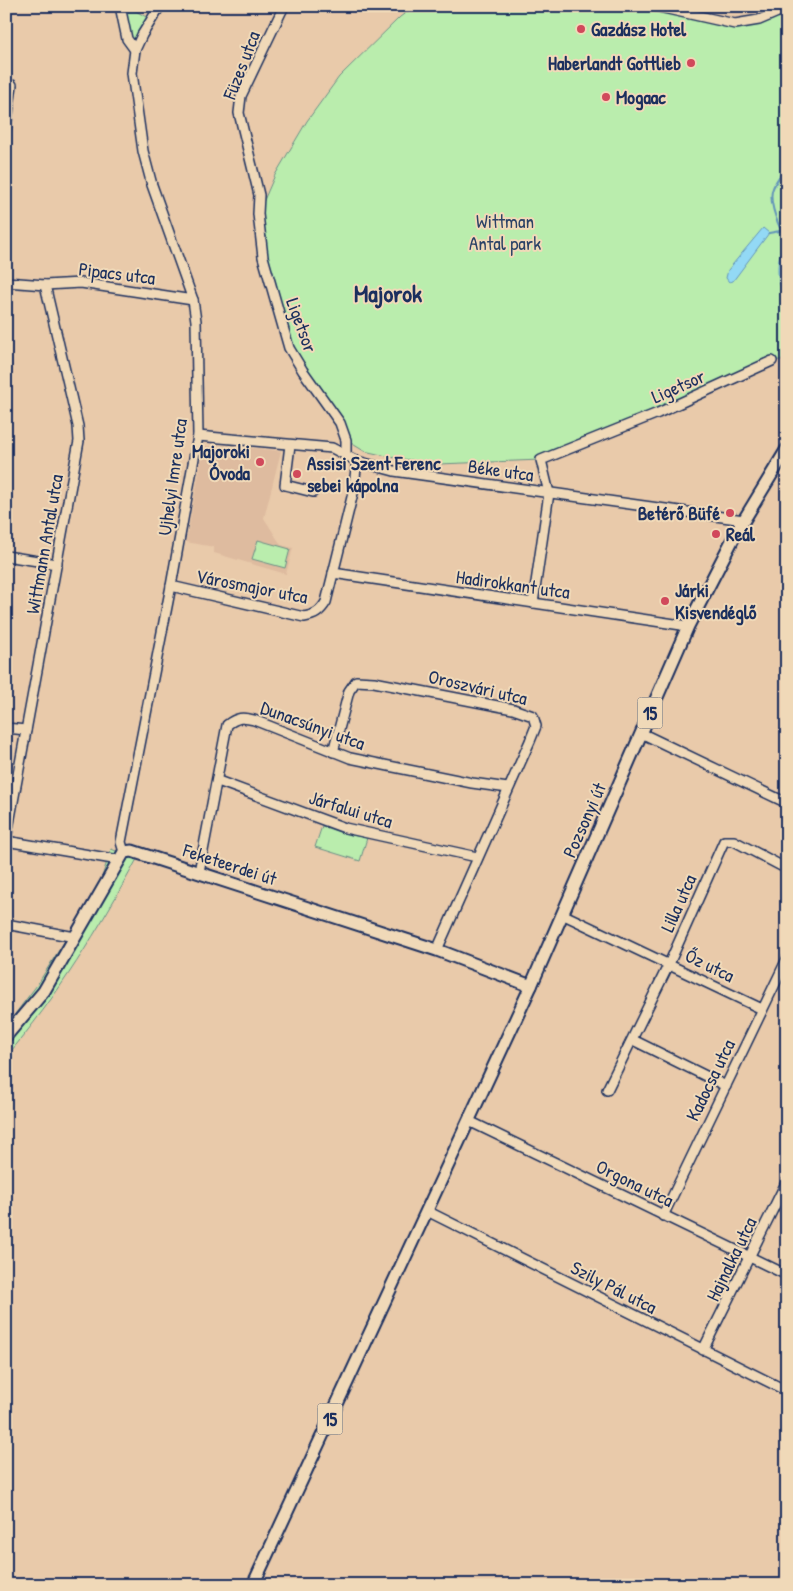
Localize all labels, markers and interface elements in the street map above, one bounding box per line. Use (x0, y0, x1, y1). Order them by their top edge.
place label: Gazdász Hotel (591, 16, 687, 42)
marker: Gazdász Hotel (575, 23, 587, 35)
street label: Füzes utca (216, 27, 266, 104)
place label: Haberlandt Gottlieb (548, 50, 681, 76)
marker: Haberlandt Gottlieb (685, 57, 697, 69)
place label: Mogaac (616, 84, 666, 111)
marker: Mogaac (600, 91, 612, 103)
park label: Wittman Antal park (469, 208, 541, 256)
street label: Pipacs utca (77, 255, 157, 291)
district label: Majorok (354, 277, 422, 309)
street label: Ligetsor (280, 294, 324, 356)
street label: Ligetsor (647, 362, 710, 409)
street label: Ujhelyi Imre utca (151, 416, 193, 537)
place label: Majoroki Óvoda (192, 438, 251, 486)
place label: Assisi Szent Ferenc sebei kápolna (307, 450, 441, 499)
street label: Béke utca (467, 453, 536, 488)
marker: Majoroki Óvoda (254, 456, 266, 468)
marker: Assisi Szent Ferenc sebei kápolna (291, 468, 303, 480)
street label: Wittmann Antal utca (19, 472, 69, 616)
place label: Betérő Büfé (638, 500, 720, 526)
marker: Betérő Büfé (724, 507, 736, 519)
place label: Reál (726, 521, 756, 547)
marker: Reál (710, 528, 722, 540)
street label: Városmajor utca (194, 562, 311, 610)
street label: Hadirokkant utca (454, 563, 572, 605)
place label: Járki Kisvendéglő (675, 577, 757, 626)
marker: Járki Kisvendéglő (659, 595, 671, 607)
street label: Oroszvári utca (426, 663, 531, 711)
street label: Dunacsúnyi utca (257, 694, 369, 756)
road number: 15 (638, 698, 662, 728)
street label: Pozsonyi út (556, 778, 612, 862)
street label: Járfalui utca (306, 784, 397, 834)
street label: Feketeerdei út (179, 836, 281, 891)
street label: Lilla utca (654, 870, 702, 936)
street label: Őz utca (681, 942, 740, 988)
street label: Kadocsa utca (679, 1034, 741, 1125)
street label: Orgona utca (592, 1153, 679, 1213)
street label: Hajnalka utca (699, 1212, 763, 1305)
street label: Szily Pál utca (566, 1254, 662, 1320)
road number: 15 (318, 1404, 342, 1435)

